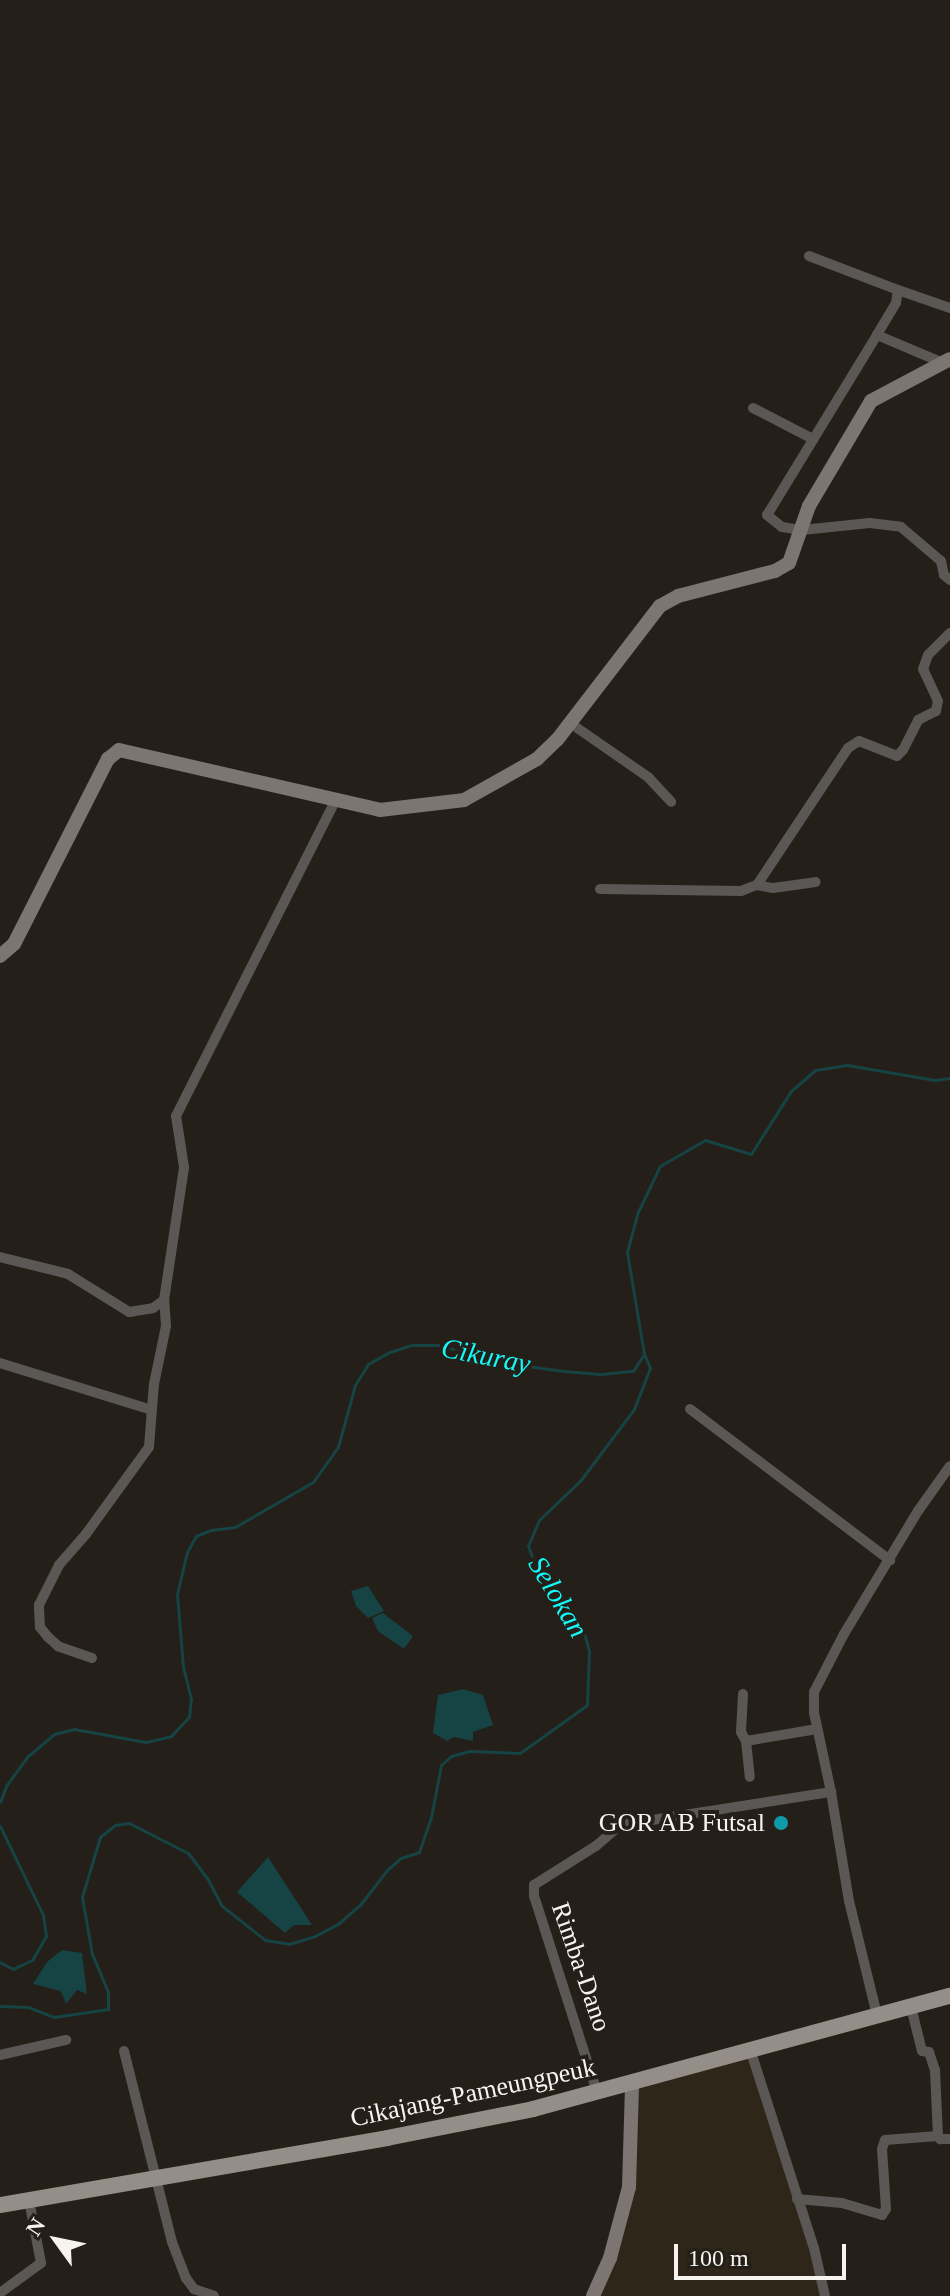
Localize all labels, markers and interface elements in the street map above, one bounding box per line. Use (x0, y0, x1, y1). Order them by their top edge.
water label: Cikuray (439, 1331, 533, 1381)
water label: Selokan (521, 1550, 595, 1644)
place label: GOR AB Futsal (597, 1807, 765, 1839)
marker: GOR AB Futsal (772, 1814, 790, 1832)
street label: Rimba-Dano (544, 1898, 618, 2036)
street label: Cikajang-Pameungpeuk (348, 2052, 598, 2134)
north arrow (16, 2200, 96, 2280)
text: N (21, 2213, 50, 2240)
scale bar (678, 2228, 850, 2278)
text: 100 m (688, 2245, 749, 2271)

